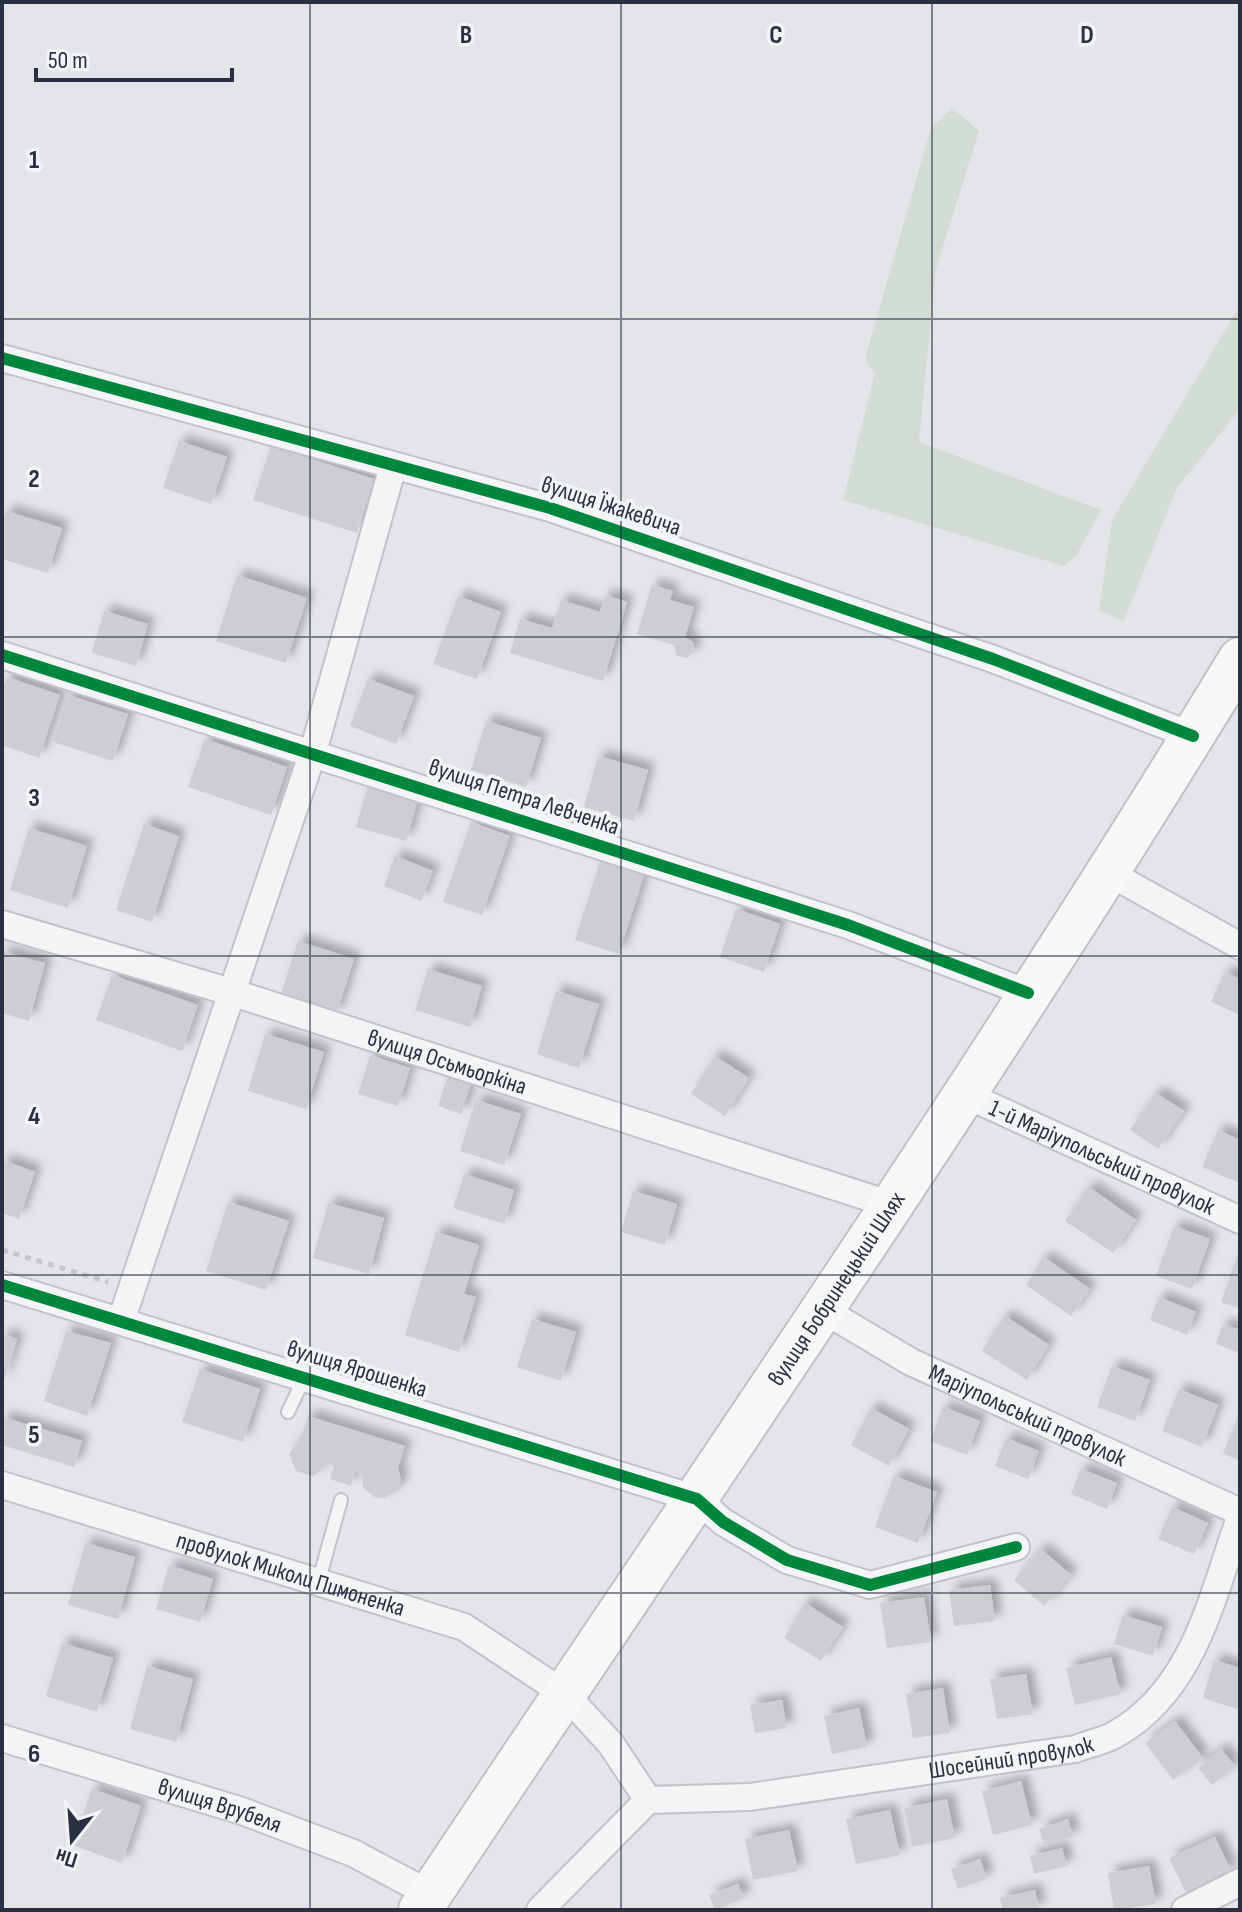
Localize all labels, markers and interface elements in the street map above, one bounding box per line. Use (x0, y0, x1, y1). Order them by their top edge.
text: B (460, 20, 472, 51)
text: C (769, 20, 783, 51)
text: D (1080, 20, 1094, 51)
scale bar (36, 32, 232, 82)
text: 50 m (48, 46, 88, 75)
text: 1 (29, 145, 39, 176)
text: 2 (28, 464, 40, 495)
street label: вулиця Їжакевича (538, 470, 684, 542)
street label: вулиця Петра Левченка (425, 753, 623, 841)
text: 3 (28, 783, 40, 814)
street label: вулиця Осьмьоркіна (364, 1023, 530, 1101)
street label: 1-й Маріупольський провулок (985, 1093, 1221, 1222)
text: 4 (28, 1101, 40, 1132)
street label: вулиця Бобринецький Шлях (761, 1186, 911, 1391)
street label: вулиця Ярошенка (284, 1334, 430, 1404)
street label: Маріупольський провулок (924, 1358, 1132, 1473)
text: 5 (28, 1420, 40, 1451)
street label: провулок Миколи Пимоненка (173, 1525, 409, 1623)
street label: Шосейний провулок (927, 1729, 1098, 1785)
text: 6 (28, 1739, 40, 1770)
street label: вулиця Врубеля (155, 1772, 286, 1839)
north arrow (32, 1800, 112, 1880)
text: Пн (52, 1842, 81, 1874)

